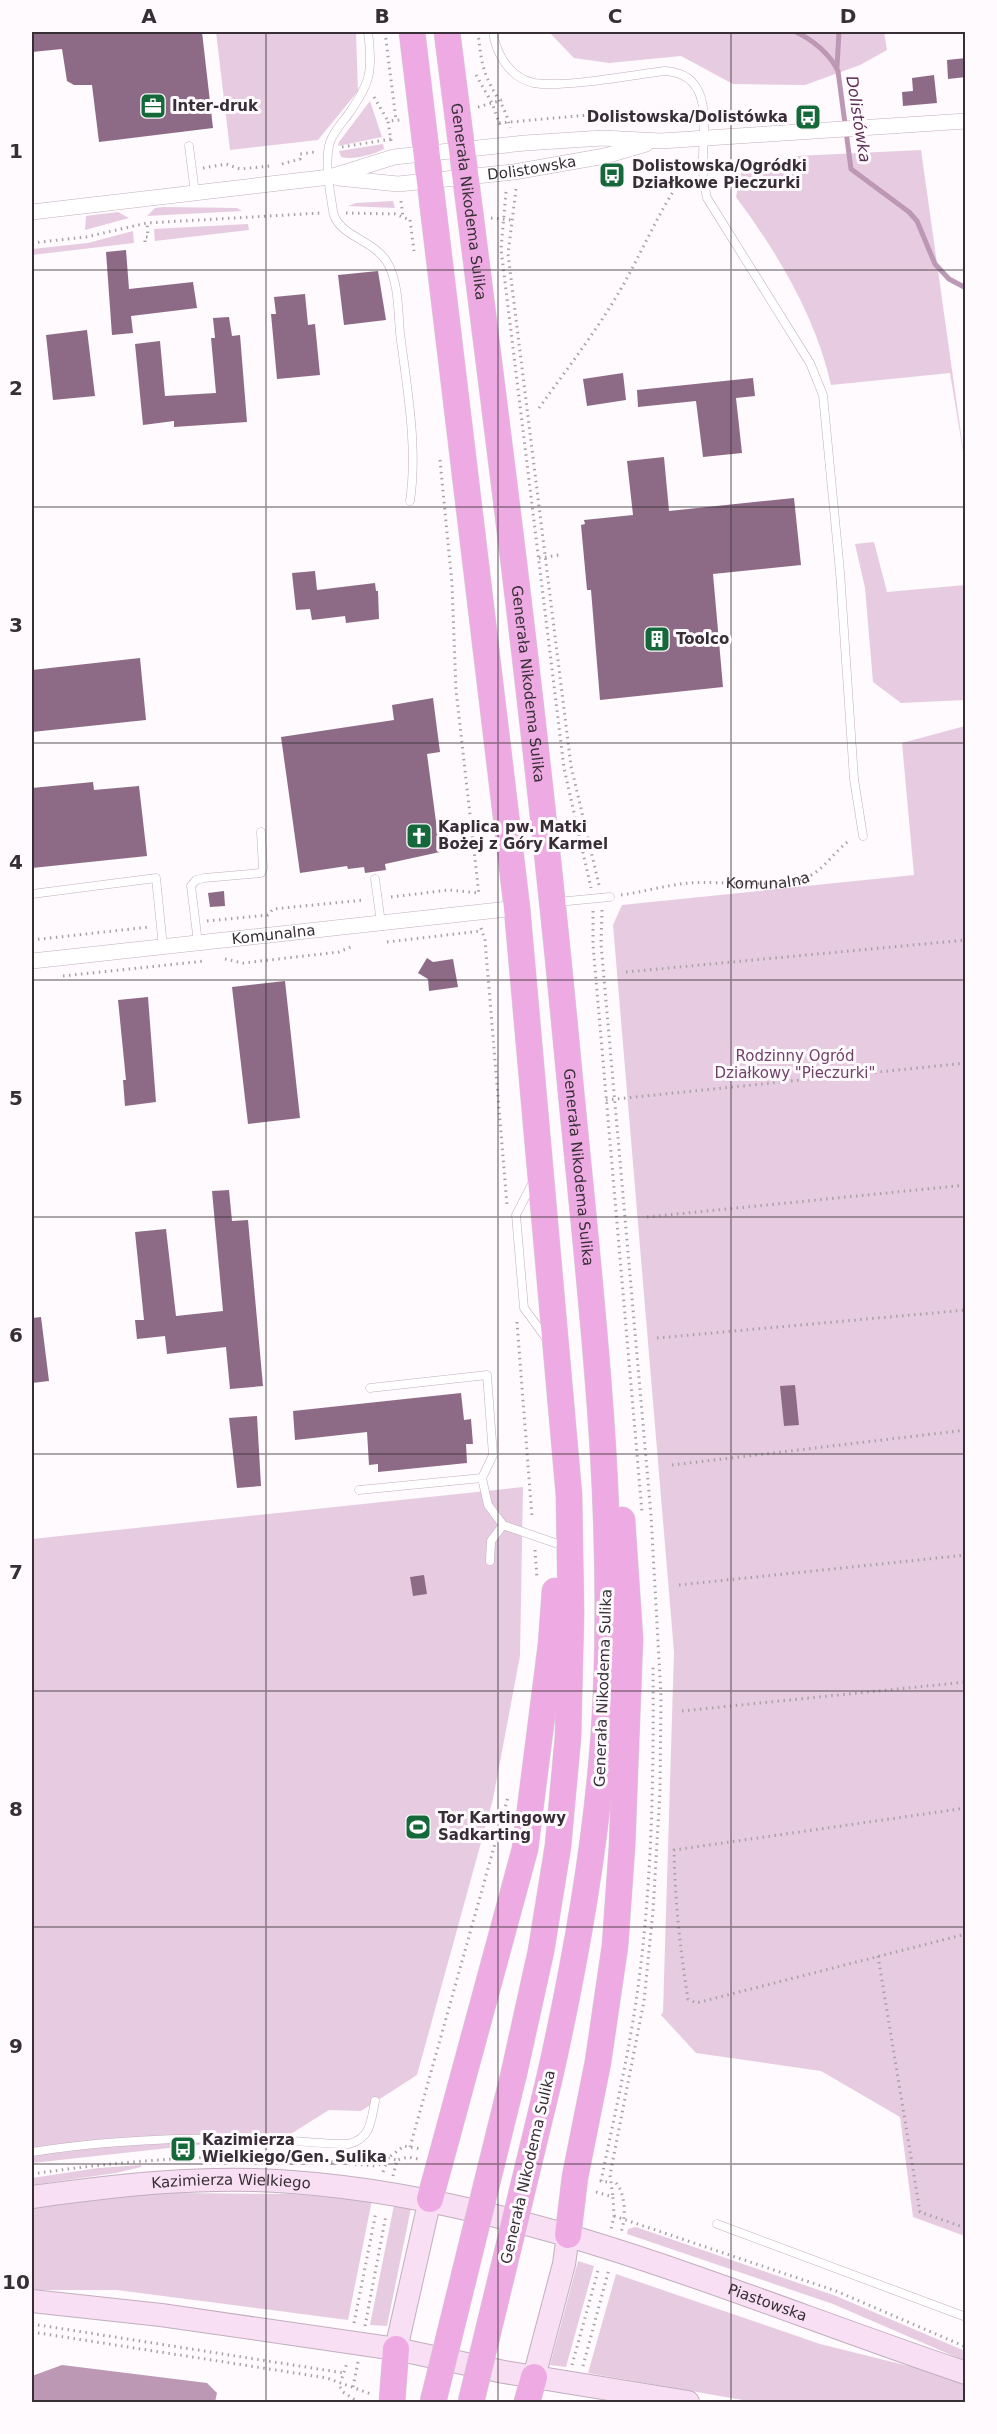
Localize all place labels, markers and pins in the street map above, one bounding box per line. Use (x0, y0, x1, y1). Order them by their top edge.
office icon: Inter-druk (138, 91, 168, 121)
place label: Inter-druk (172, 97, 259, 115)
bus stop icon: Dolistowska/Dolistówka (793, 102, 823, 132)
place label: Dolistowska/Dolistówka (587, 108, 788, 126)
place label: Dolistowska/Ogródki Działkowe Pieczurki (632, 157, 807, 192)
bus stop icon: Dolistowska/Ogródki Działkowe Pieczurki (597, 160, 627, 190)
building icon: Toolco (642, 624, 672, 654)
place label: Toolco (676, 630, 729, 648)
place label: Kaplica pw. Matki Bożej z Góry Karmel (438, 818, 608, 853)
church icon: Kaplica pw. Matki Bożej z Góry Karmel (404, 821, 434, 851)
place label: Tor Kartingowy Sadkarting (438, 1809, 566, 1844)
sports icon: Tor Kartingowy Sadkarting (403, 1812, 433, 1842)
place label: Kazimierza Wielkiego/Gen. Sulika (202, 2131, 387, 2166)
bus stop icon: Kazimierza Wielkiego/Gen. Sulika (168, 2134, 198, 2164)

